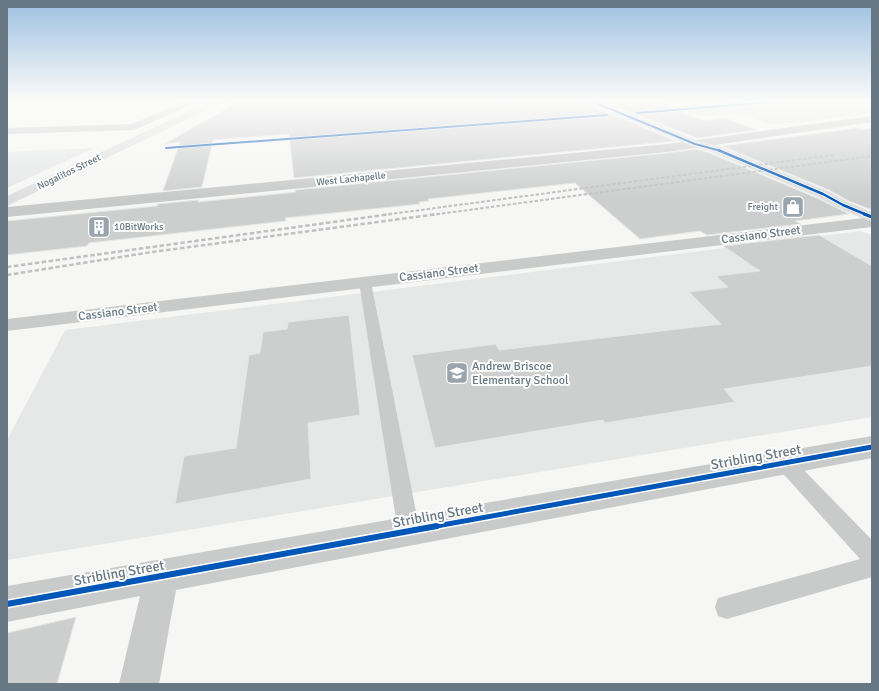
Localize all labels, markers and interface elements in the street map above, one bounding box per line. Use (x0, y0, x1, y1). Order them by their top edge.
street label: Nogalitos Street (35, 151, 103, 193)
street label: West Lachapelle (316, 169, 386, 189)
shop icon: Freight (780, 194, 806, 220)
place label: Freight (748, 201, 778, 213)
building icon: 10BitWorks (86, 214, 112, 240)
place label: 10BitWorks (114, 221, 164, 233)
street label: Cassiano Street (720, 223, 802, 247)
street label: Cassiano Street (398, 261, 480, 285)
street label: Cassiano Street (77, 300, 159, 324)
place label: Andrew Briscoe Elementary School (472, 359, 569, 388)
school or university icon: Andrew Briscoe Elementary School (444, 360, 470, 386)
street label: Stribling Street (709, 441, 803, 473)
street label: Stribling Street (391, 499, 485, 531)
street label: Stribling Street (72, 557, 166, 589)

